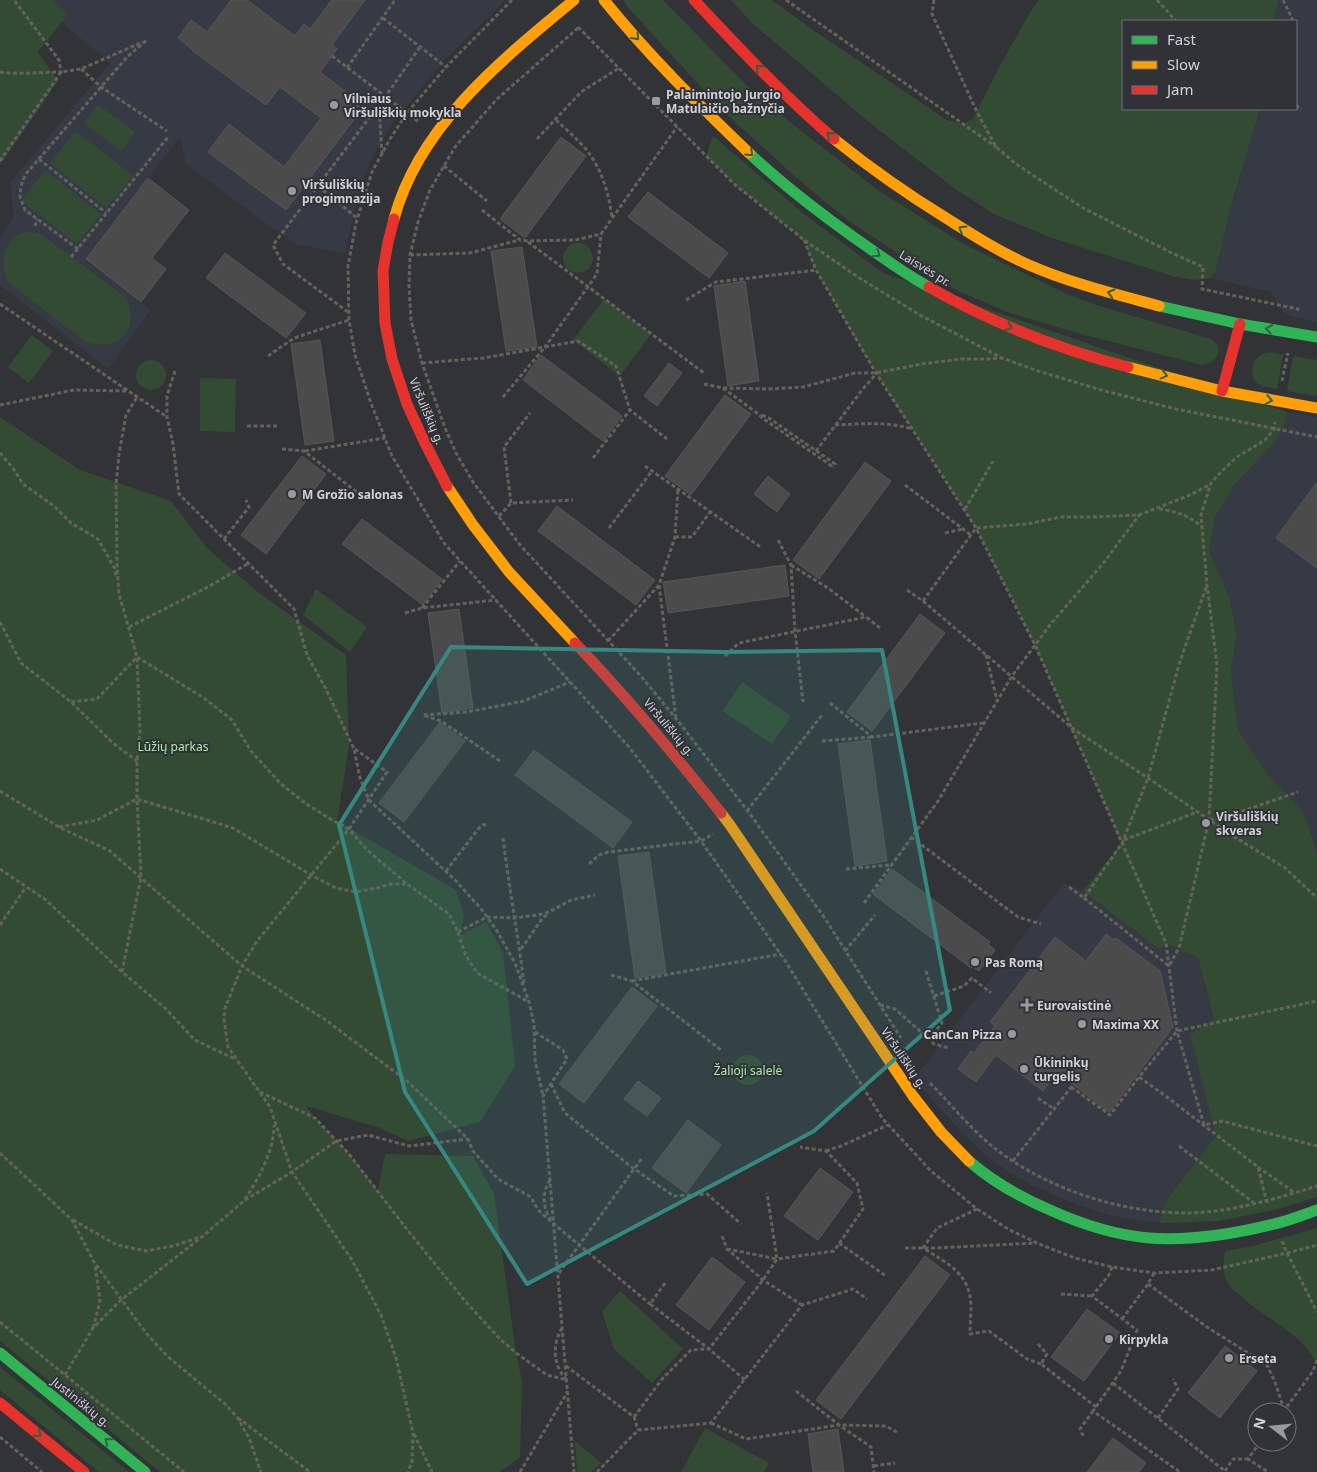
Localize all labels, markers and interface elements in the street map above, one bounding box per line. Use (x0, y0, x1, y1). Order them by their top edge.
legend (1122, 20, 1297, 110)
text: Fast (1167, 29, 1196, 49)
one-way arrow (630, 32, 639, 41)
text: Slow (1167, 54, 1200, 74)
one-way arrow (755, 65, 764, 74)
text: Jam (1165, 79, 1194, 99)
place label: Palaimintojo Jurgio Matulaičio bažnyčia (666, 86, 785, 117)
place label: Vilniaus Viršuliškių mokykla (344, 90, 461, 121)
marker: Palaimintojo Jurgio Matulaičio bažnyčia (650, 95, 662, 107)
marker: Vilniaus Viršuliškių mokykla (328, 99, 340, 111)
one-way arrow (827, 132, 836, 140)
one-way arrow (744, 147, 753, 156)
place label: Viršuliškių progimnazija (302, 176, 380, 207)
marker: Viršuliškių progimnazija (286, 185, 298, 197)
one-way arrow (958, 225, 967, 235)
street label: Laisvės pr. (896, 246, 954, 290)
one-way arrow (871, 248, 880, 257)
one-way arrow (1107, 288, 1115, 298)
one-way arrow (1004, 320, 1013, 331)
one-way arrow (1265, 324, 1273, 334)
one-way arrow (1159, 369, 1168, 380)
street label: Viršuliškių g. (405, 375, 449, 447)
one-way arrow (1265, 395, 1274, 405)
place label: M Grožio salonas (302, 486, 403, 503)
marker: M Grožio salonas (286, 488, 298, 500)
street label: Viršuliškių g. (640, 694, 698, 760)
park label: Lūžių parkas (138, 738, 209, 755)
place label: Viršuliškių skveras (1216, 808, 1279, 839)
marker: Viršuliškių skveras (1200, 817, 1212, 829)
place label: Pas Romą (985, 954, 1043, 971)
marker: Pas Romą (969, 956, 981, 968)
place label: Eurovaistinė (1037, 997, 1111, 1014)
marker: Eurovaistinė (1021, 999, 1033, 1011)
place label: Maxima XX (1092, 1016, 1159, 1033)
marker: Maxima XX (1076, 1018, 1088, 1030)
street label: Viršuliškių g. (877, 1024, 931, 1092)
place label: CanCan Pizza (923, 1026, 1002, 1043)
marker: CanCan Pizza (1006, 1028, 1018, 1040)
place label: Ūkininkų turgelis (1034, 1054, 1089, 1085)
park label: Žalioji salelė (714, 1062, 783, 1079)
marker: Ūkininkų turgelis (1018, 1063, 1030, 1075)
place label: Kirpykla (1119, 1331, 1168, 1348)
marker: Kirpykla (1103, 1333, 1115, 1345)
place label: Erseta (1239, 1350, 1277, 1367)
marker: Erseta (1223, 1352, 1235, 1364)
street label: Justiniškių g. (47, 1372, 114, 1431)
north arrow (1247, 1402, 1297, 1452)
text: N (1248, 1415, 1270, 1431)
one-way arrow (32, 1429, 41, 1438)
one-way arrow (104, 1438, 113, 1447)

